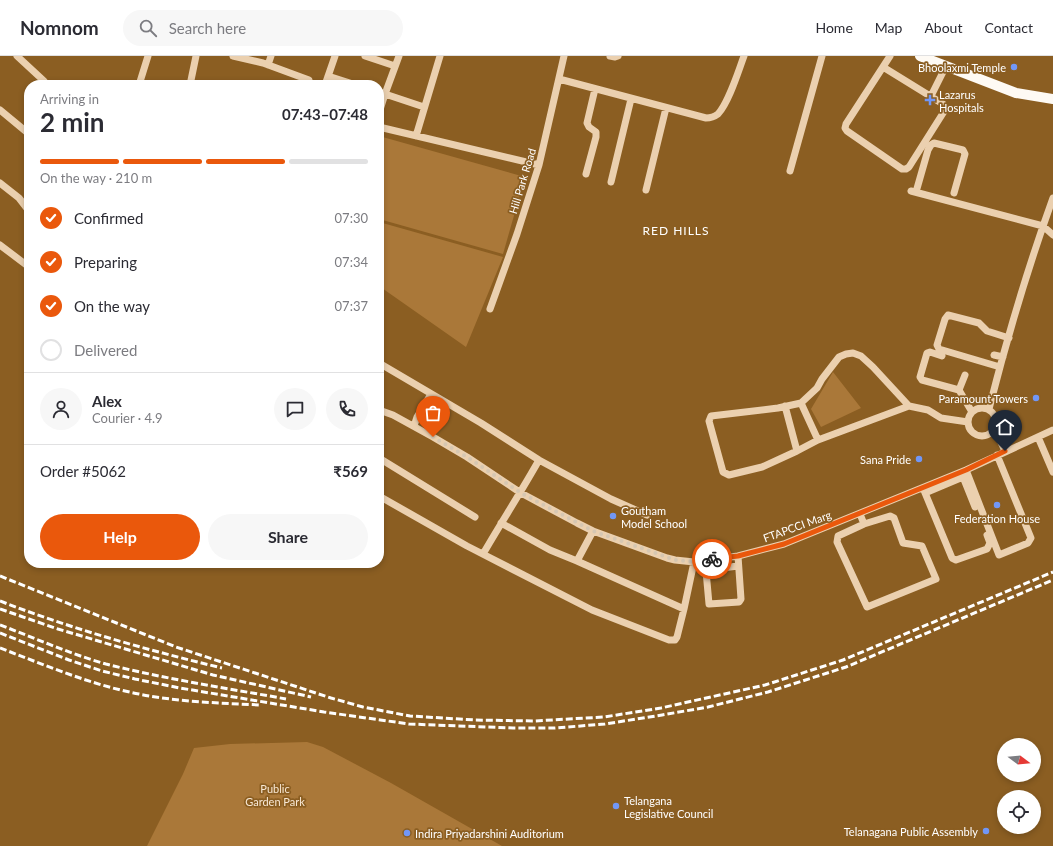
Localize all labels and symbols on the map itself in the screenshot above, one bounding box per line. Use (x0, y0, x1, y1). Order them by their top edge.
place label: Bhoolaxmi Temple (918, 61, 1006, 74)
marker: Bhoolaxmi Temple (1009, 62, 1019, 72)
place label: Lazarus Hospitals (939, 88, 984, 114)
marker: Lazarus Hospitals (924, 94, 936, 106)
street label: Hill Park Road (506, 147, 538, 215)
district label: RED HILLS (642, 223, 710, 238)
place label: Paramount Towers (938, 392, 1028, 405)
marker: Paramount Towers (1031, 393, 1041, 403)
pin (416, 396, 450, 437)
pin (988, 410, 1022, 451)
place label: Sana Pride (860, 453, 911, 466)
marker: Sana Pride (914, 454, 924, 464)
marker: Federation House (992, 500, 1002, 510)
place label: Goutham Model School (621, 504, 687, 530)
street label: FTAPCCI Marg (761, 508, 833, 544)
marker: Goutham Model School (608, 511, 618, 521)
place label: Federation House (954, 512, 1040, 525)
courier (692, 539, 732, 579)
north arrow (997, 738, 1041, 782)
park label: Public Garden Park (245, 782, 305, 808)
place label: Telangana Legislative Council (624, 794, 713, 820)
marker: Telangana Legislative Council (611, 801, 621, 811)
place label: Telanagana Public Assembly (844, 825, 978, 838)
marker: Telanagana Public Assembly (981, 826, 991, 836)
place label: Indira Priyadarshini Auditorium (415, 827, 564, 840)
marker: Indira Priyadarshini Auditorium (402, 828, 412, 838)

